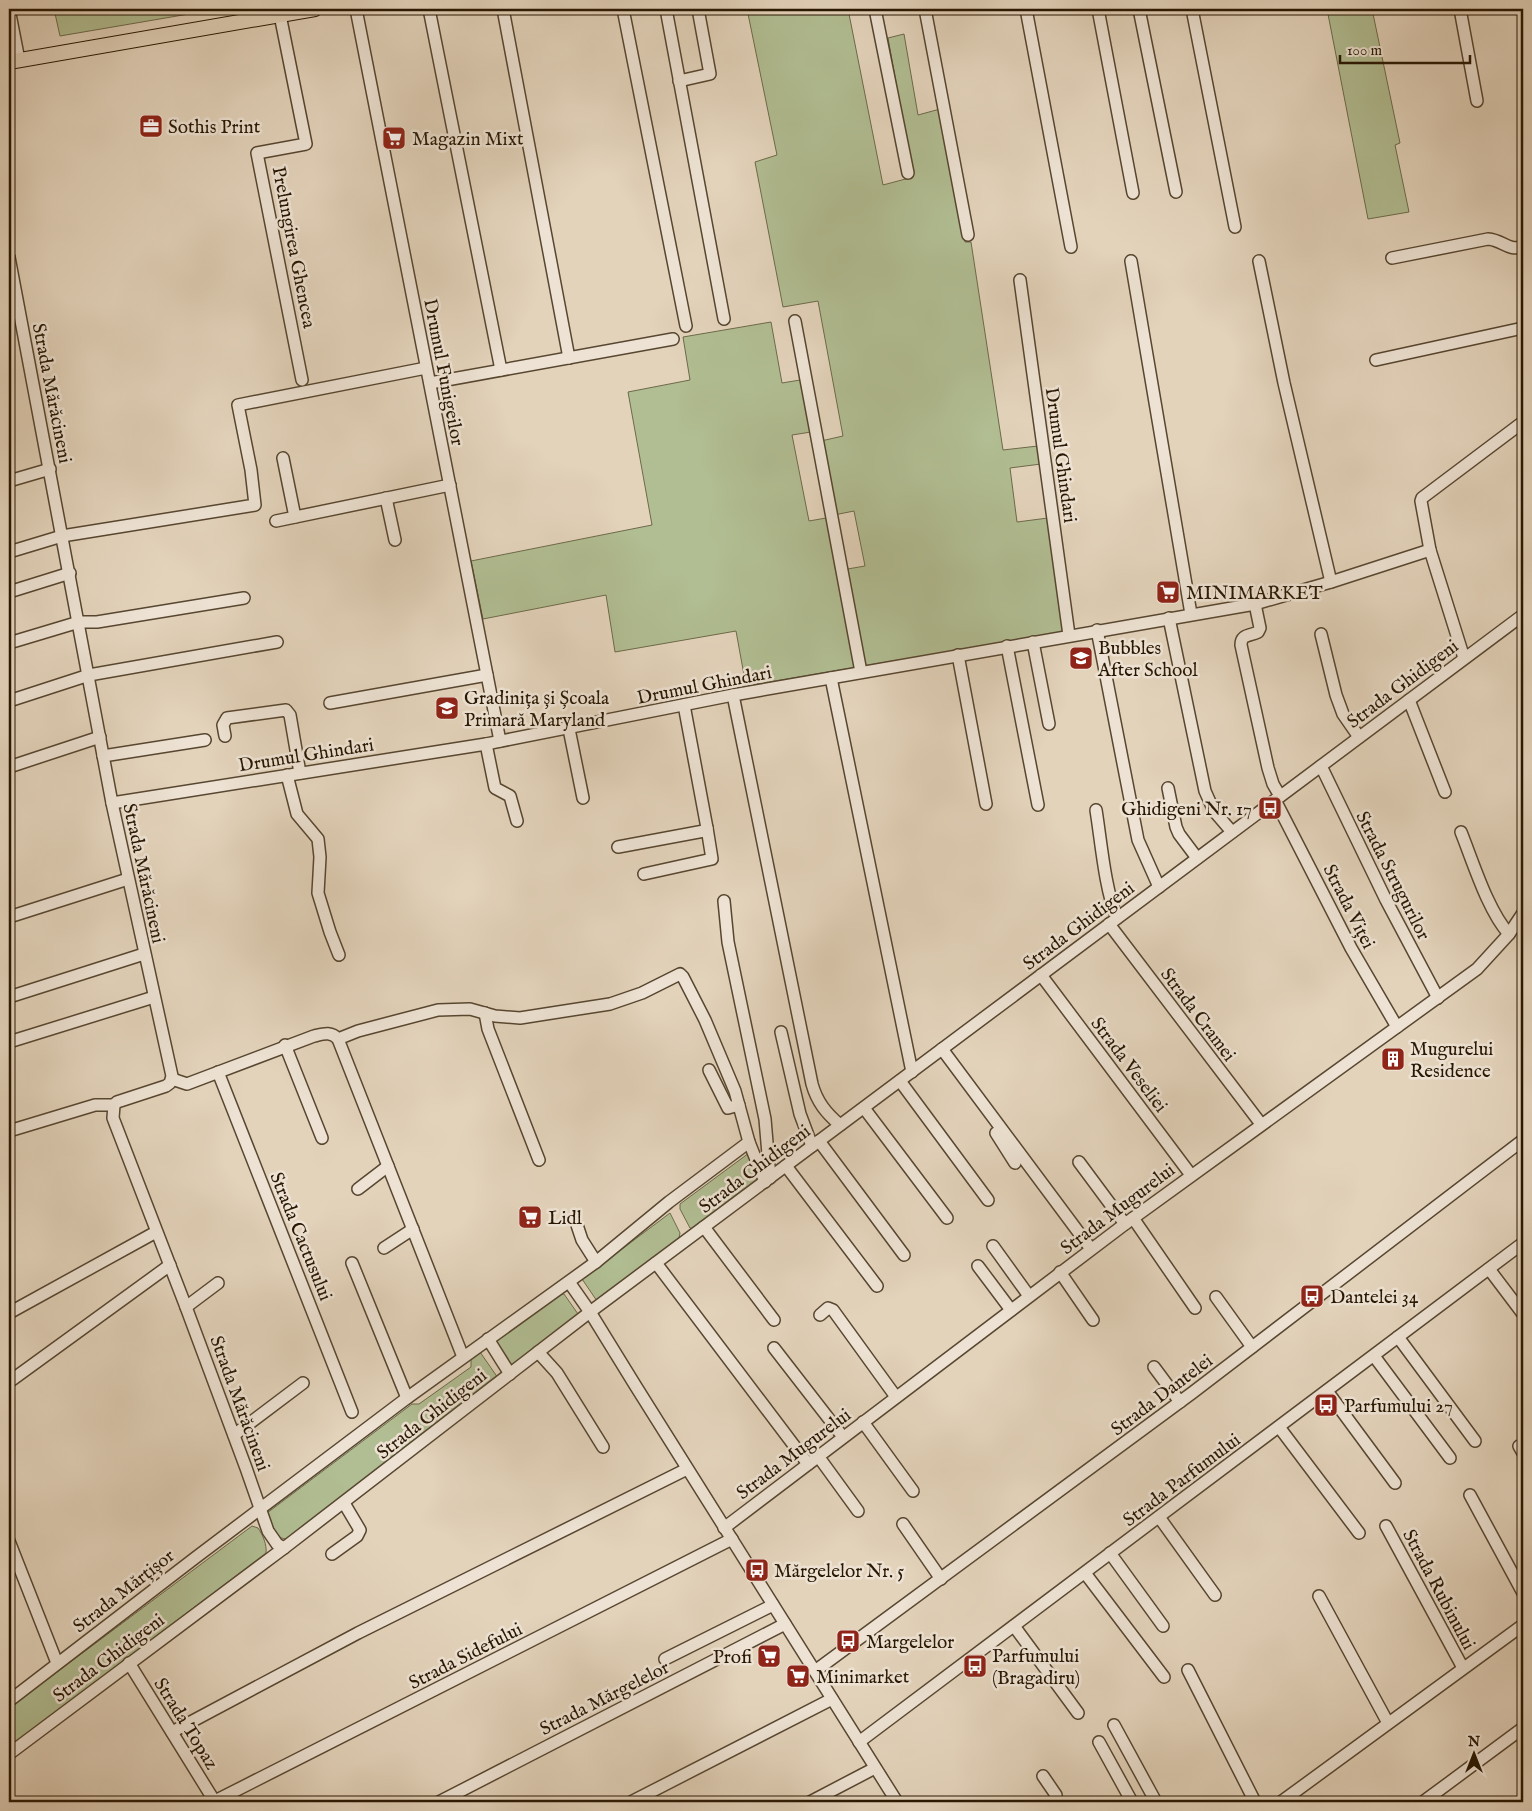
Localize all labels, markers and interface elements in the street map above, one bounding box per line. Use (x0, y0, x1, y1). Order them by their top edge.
scale bar (1340, 32, 1470, 64)
text: 100 m (1347, 41, 1383, 60)
office icon: Sothis Print (138, 113, 164, 139)
place label: Sothis Print (168, 116, 261, 140)
supermarket icon: Magazin Mixt (381, 125, 407, 151)
place label: Magazin Mixt (412, 128, 524, 152)
street label: Prelungirea Ghencea (266, 164, 321, 331)
street label: Drumul Funigeilor (417, 297, 469, 448)
street label: Strada Mărăcineni (26, 321, 76, 466)
street label: Drumul Ghindari (1039, 386, 1081, 525)
supermarket icon: MINIMARKET (1155, 579, 1181, 605)
place label: MINIMARKET (1186, 582, 1323, 606)
street label: Strada Ghidigeni (1343, 635, 1464, 734)
place label: Bubbles After School (1097, 637, 1198, 683)
school or university icon: Bubbles After School (1068, 645, 1094, 671)
street label: Drumul Ghindari (635, 661, 774, 711)
place label: Gradinița și Școala Primară Maryland (464, 687, 610, 733)
school or university icon: Gradinița și Școala Primară Maryland (434, 695, 460, 721)
street label: Drumul Ghindari (237, 733, 376, 779)
bus stop icon: Ghidigeni Nr. 17 (1257, 795, 1283, 821)
place label: Ghidigeni Nr. 17 (1121, 798, 1252, 822)
street label: Strada Mărăcineni (116, 801, 170, 946)
street label: Strada Strugurilor (1349, 807, 1435, 944)
street label: Strada Viței (1317, 861, 1380, 953)
street label: Strada Ghidigeni (1019, 877, 1140, 976)
street label: Strada Cramei (1154, 964, 1240, 1067)
street label: Strada Veseliei (1085, 1013, 1172, 1118)
place label: Mugurelui Residence (1410, 1038, 1493, 1084)
building icon: Mugurelui Residence (1380, 1046, 1406, 1072)
street label: Strada Ghidigeni (695, 1120, 816, 1219)
street label: Strada Mugurelui (1056, 1159, 1180, 1261)
street label: Strada Cactusului (263, 1169, 337, 1305)
supermarket icon: Lidl (517, 1204, 543, 1230)
place label: Lidl (548, 1207, 583, 1231)
bus stop icon: Dantelei 34 (1299, 1283, 1325, 1309)
place label: Dantelei 34 (1330, 1286, 1419, 1310)
street label: Strada Mărăcineni (203, 1333, 275, 1475)
street label: Strada Dantelei (1106, 1349, 1218, 1442)
street label: Strada Ghidigeni (372, 1364, 492, 1465)
bus stop icon: Parfumului 27 (1313, 1392, 1339, 1418)
place label: Parfumului 27 (1344, 1395, 1453, 1419)
street label: Strada Mugurelui (732, 1404, 856, 1506)
street label: Strada Parfumului (1119, 1429, 1246, 1533)
street label: Strada Rubinului (1396, 1525, 1480, 1654)
street label: Strada Mărțișor (69, 1544, 180, 1639)
bus stop icon: Mărgelelor Nr. 5 (744, 1557, 770, 1583)
place label: Mărgelelor Nr. 5 (774, 1560, 904, 1584)
street label: Strada Ghidigeni (49, 1609, 170, 1708)
street label: Strada Sidefului (405, 1618, 527, 1696)
bus stop icon: Margelelor (835, 1628, 861, 1654)
place label: Margelelor (866, 1631, 954, 1655)
supermarket icon: Profi (756, 1643, 782, 1669)
place label: Parfumului (Bragadiru) (992, 1645, 1080, 1691)
place label: Profi (713, 1646, 752, 1670)
bus stop icon: Parfumului (Bragadiru) (962, 1653, 988, 1679)
street label: Strada Mărgelelor (536, 1656, 674, 1742)
supermarket icon: Minimarket (785, 1663, 811, 1689)
place label: Minimarket (816, 1666, 910, 1690)
street label: Strada Topaz (148, 1674, 223, 1775)
north arrow (1450, 1728, 1500, 1778)
text: N (1467, 1733, 1480, 1751)

